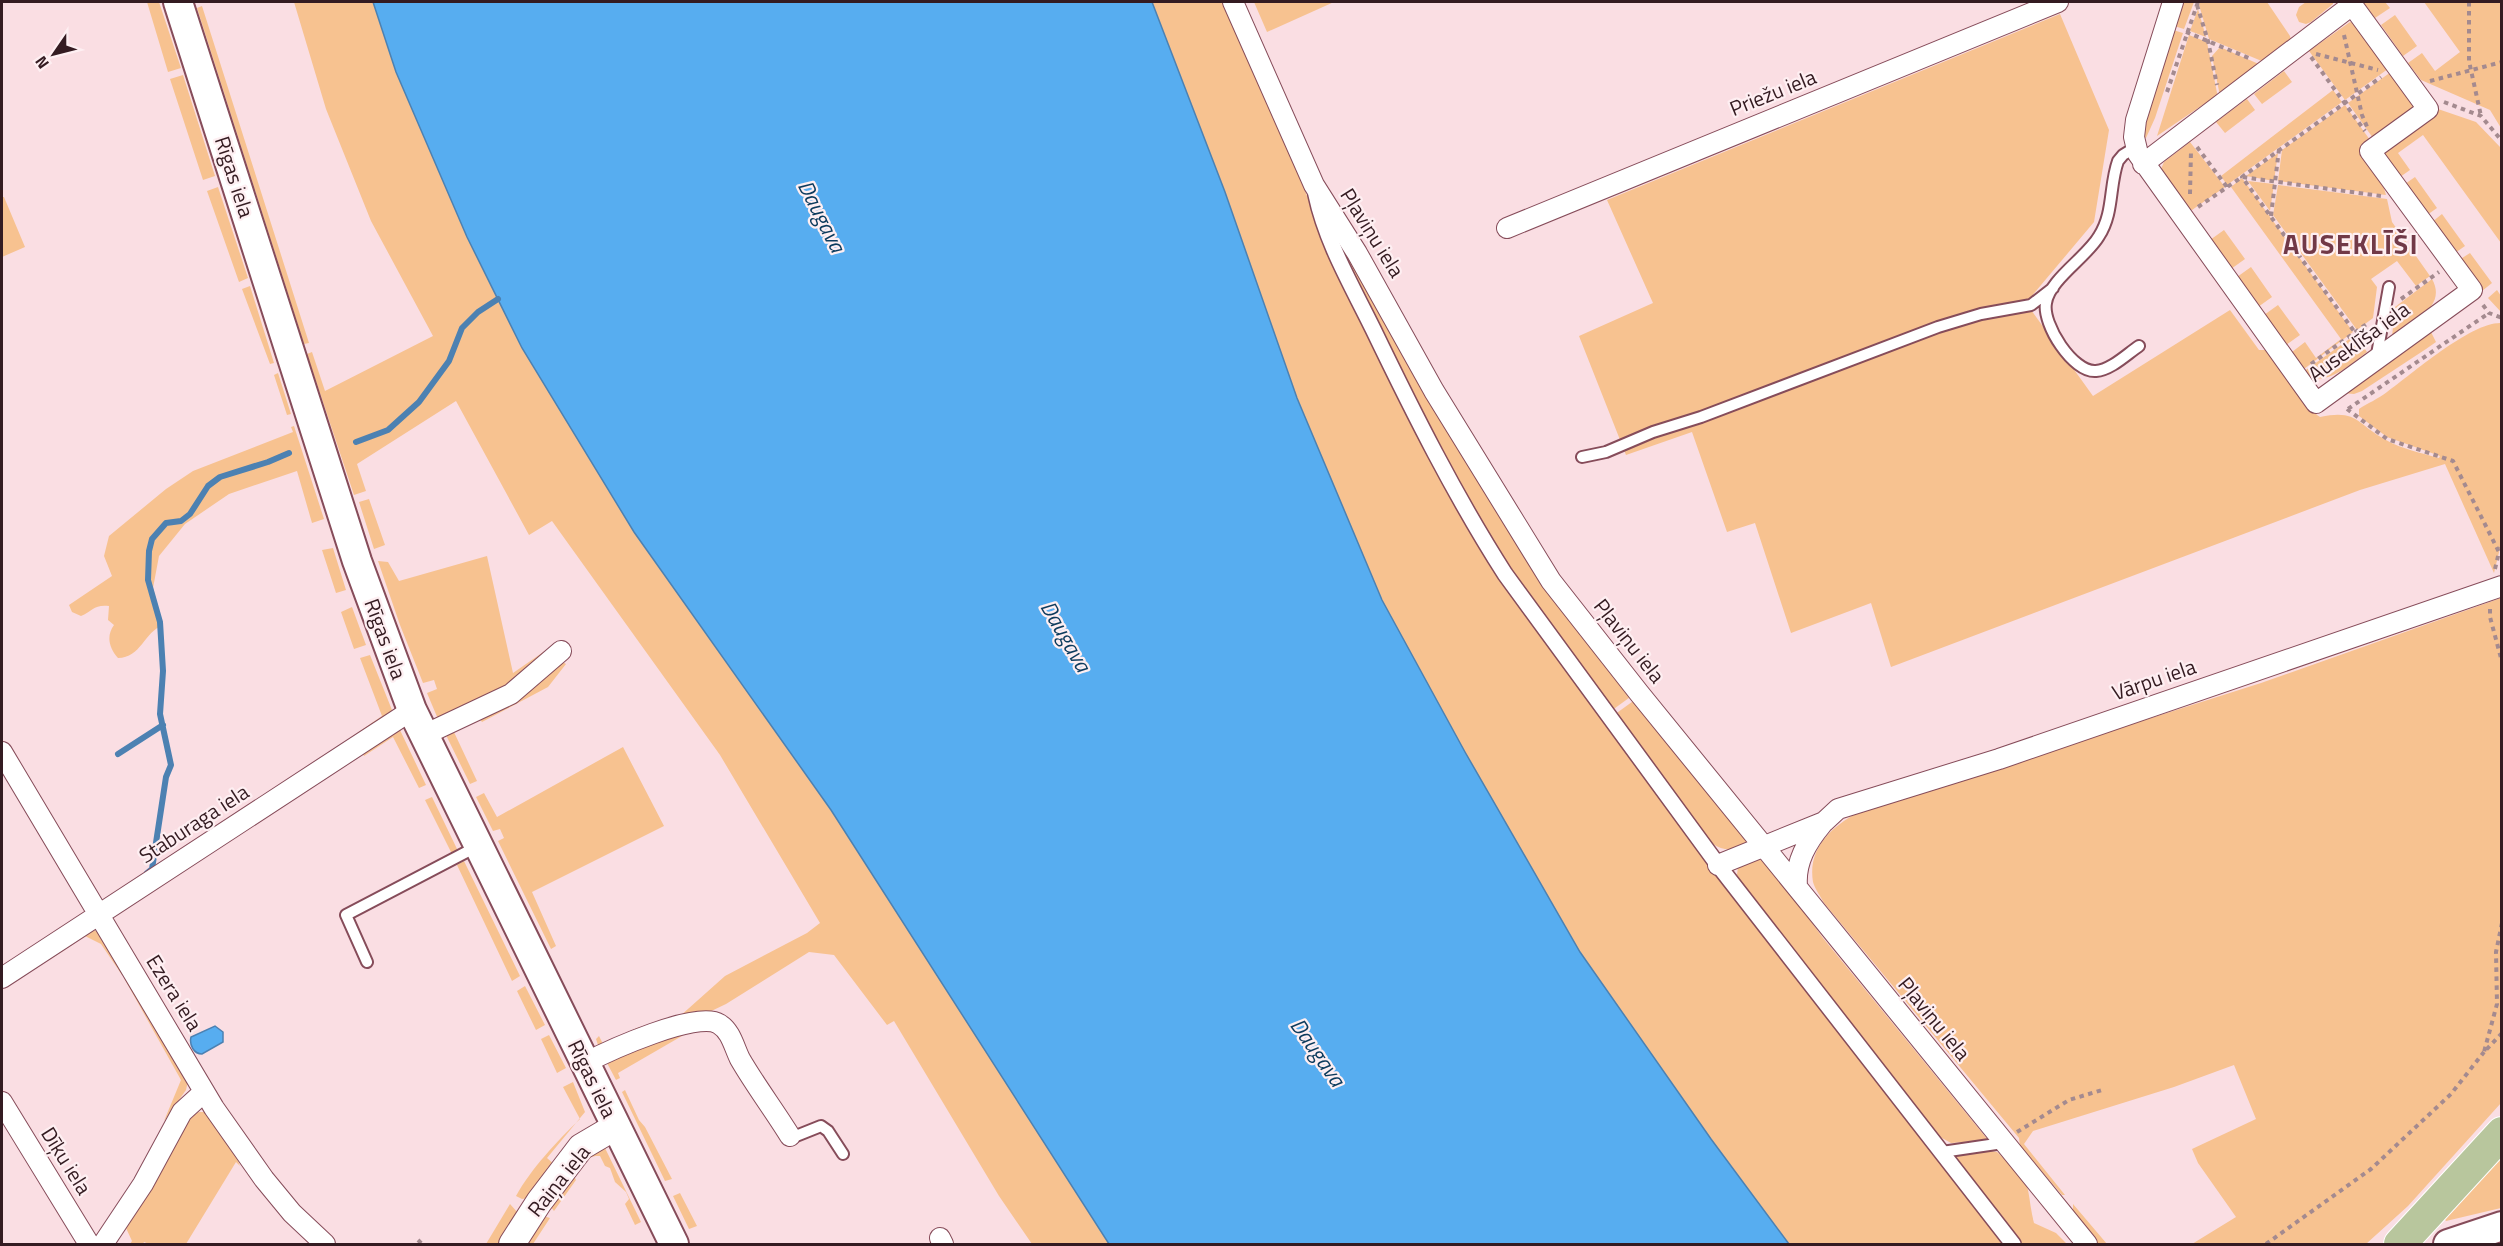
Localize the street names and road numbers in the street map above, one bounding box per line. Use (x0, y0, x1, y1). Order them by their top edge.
street label: Priežu iela (1725, 60, 1821, 124)
street label: Rīgas iela (207, 132, 263, 222)
street label: Pļaviņu iela (1333, 182, 1413, 284)
street label: Auseklīša iela (2301, 293, 2416, 389)
street label: Pļaviņu iela (1586, 591, 1673, 690)
street label: Rīgas iela (357, 594, 415, 684)
street label: Vārpu iela (2107, 650, 2200, 708)
street label: Staburaga iela (132, 775, 255, 871)
street label: Ezera iela (139, 948, 211, 1037)
street label: Pļaviņu iela (1891, 969, 1979, 1068)
street label: Rīgas iela (560, 1034, 626, 1124)
street label: Dīķu iela (34, 1120, 100, 1201)
street label: Raiņa iela (519, 1137, 598, 1223)

